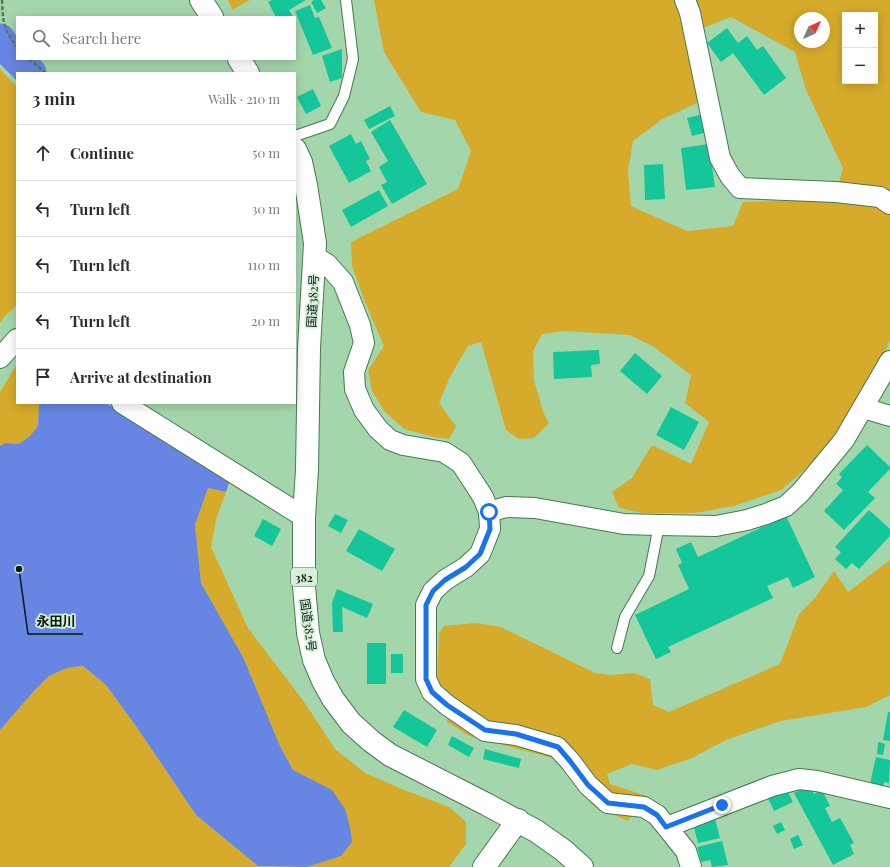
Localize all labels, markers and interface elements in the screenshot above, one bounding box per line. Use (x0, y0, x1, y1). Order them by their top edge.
north arrow (794, 12, 830, 48)
map controls (842, 12, 878, 84)
button: + (842, 12, 878, 48)
search box (16, 16, 296, 60)
icon: search (30, 27, 52, 49)
text: Search here (62, 28, 141, 48)
button: − (842, 48, 878, 84)
text: 3 min (32, 87, 75, 109)
text: Walk · 210 m (208, 90, 280, 107)
icon: ahead (32, 142, 54, 164)
text: Continue (70, 143, 134, 163)
text: 50 m (252, 144, 280, 161)
icon: left (32, 198, 54, 220)
text: Turn left (70, 199, 131, 219)
text: 30 m (252, 200, 280, 217)
icon: left (32, 254, 54, 276)
text: Turn left (70, 255, 131, 275)
text: 110 m (248, 256, 280, 273)
street label: 国道382号 (303, 274, 321, 328)
icon: left (32, 310, 54, 332)
text: Turn left (70, 311, 131, 331)
text: 20 m (251, 312, 280, 329)
icon: arrive (32, 366, 54, 388)
text: Arrive at destination (70, 367, 212, 387)
route start (480, 503, 498, 521)
road number: 382 (291, 568, 317, 586)
street label: 国道382号 (297, 597, 321, 653)
callout: 永田川 (28, 609, 83, 634)
text: 永田川 (36, 612, 76, 629)
route end (713, 796, 731, 814)

